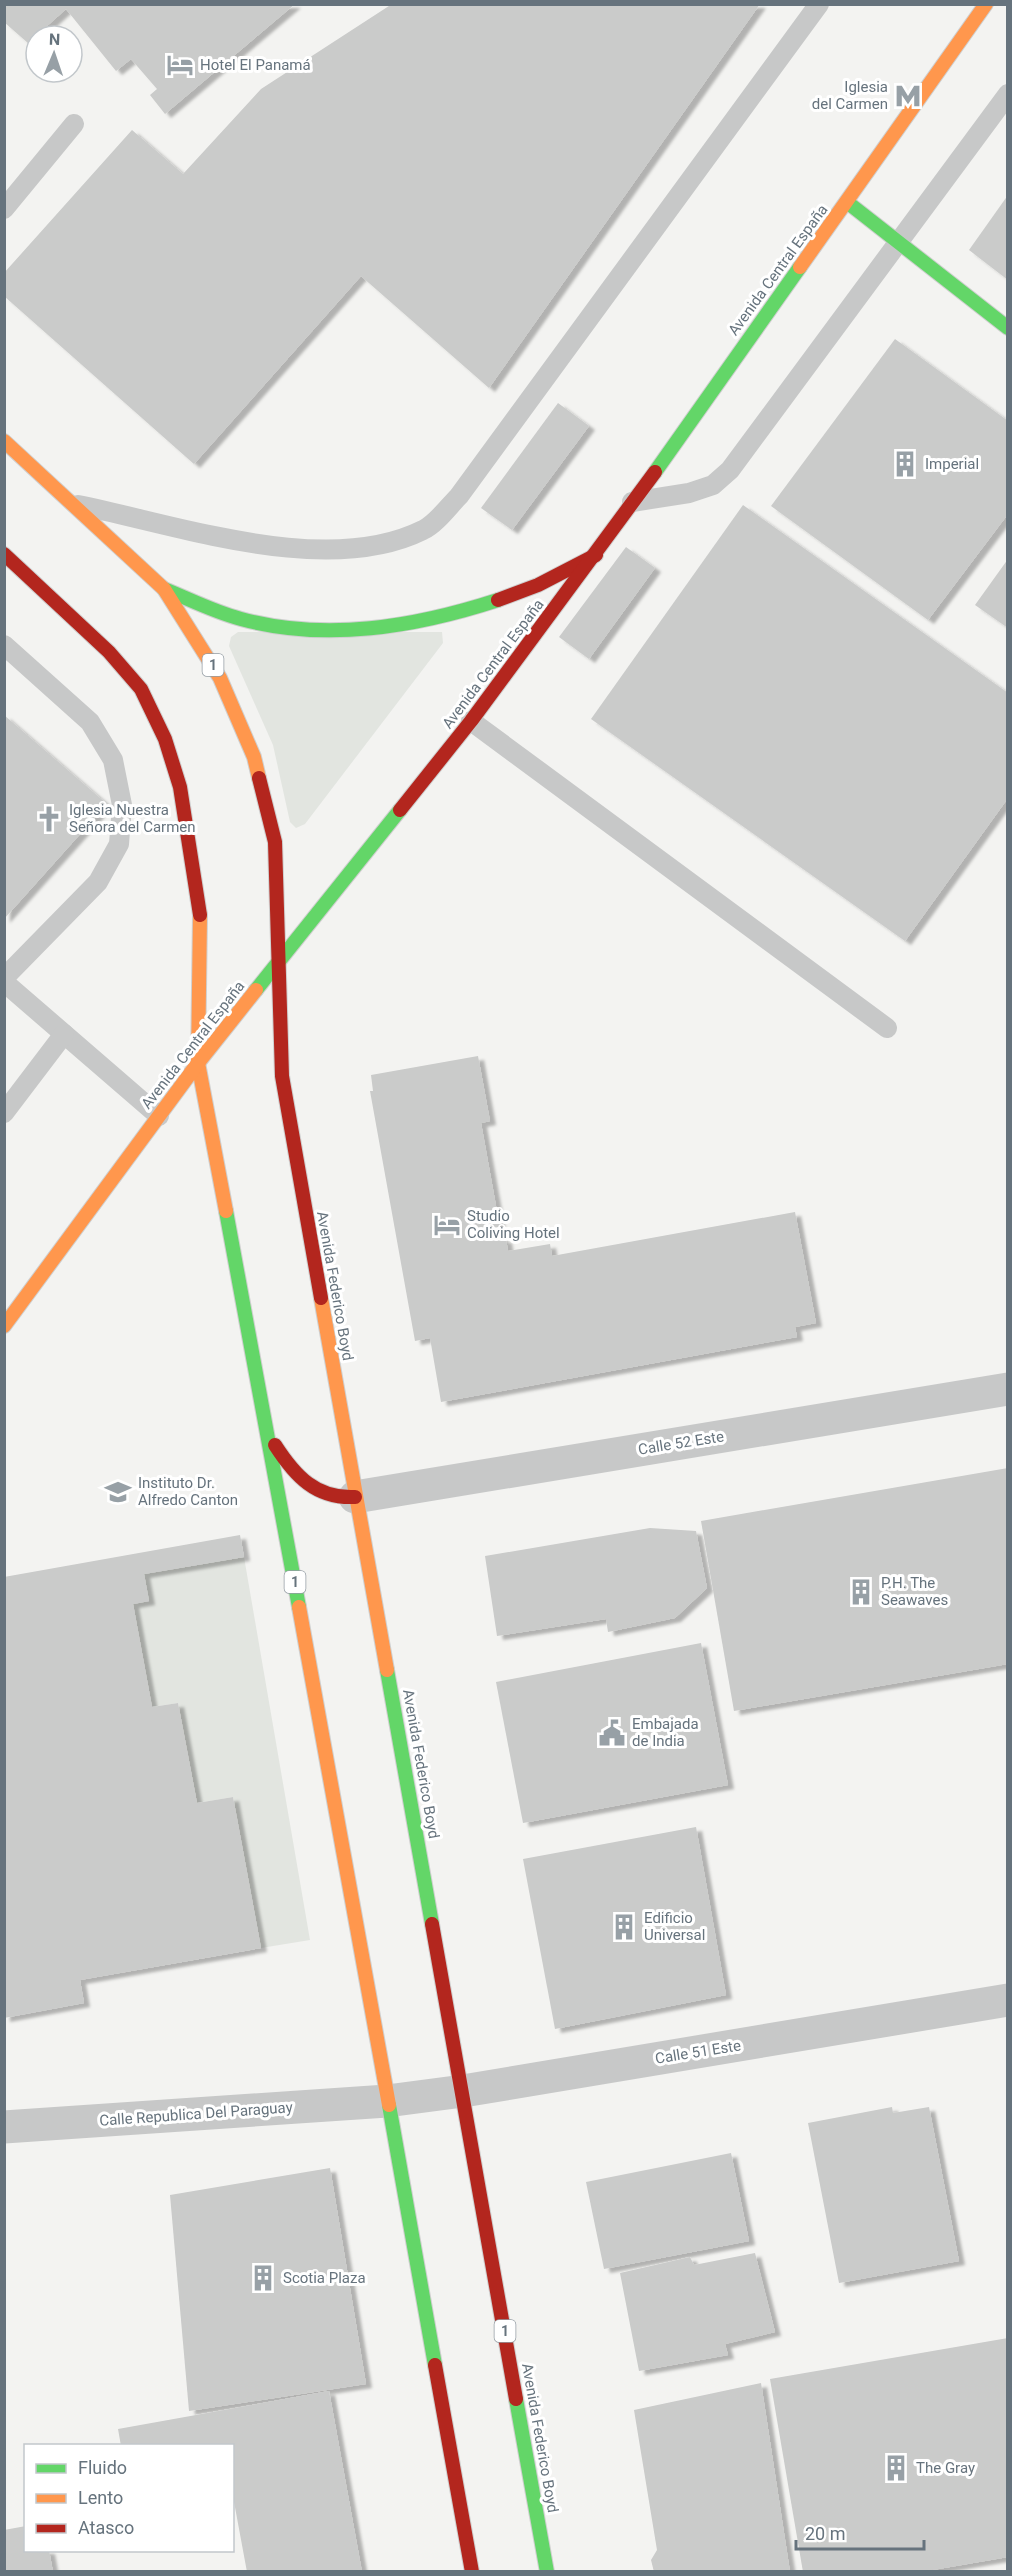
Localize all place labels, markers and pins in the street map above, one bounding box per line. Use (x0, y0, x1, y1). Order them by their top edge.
hotel icon: Hotel El Panamá (165, 50, 195, 80)
place label: Hotel El Panamá (200, 56, 311, 74)
place label: Iglesia del Carmen (812, 78, 888, 113)
metro station icon: Iglesia del Carmen (893, 81, 923, 111)
building icon: Imperial (890, 449, 920, 479)
place label: Imperial (925, 455, 979, 473)
place label: Iglesia Nuestra Señora del Carmen (69, 801, 196, 836)
church icon: Iglesia Nuestra Señora del Carmen (34, 804, 64, 834)
place label: Studio Coliving Hotel (467, 1207, 560, 1242)
hotel icon: Studio Coliving Hotel (432, 1210, 462, 1240)
place label: Instituto Dr. Alfredo Canton (138, 1474, 238, 1509)
school or university icon: Instituto Dr. Alfredo Canton (103, 1477, 133, 1507)
place label: P.H. The Seawaves (881, 1574, 948, 1609)
building icon: P.H. The Seawaves (846, 1577, 876, 1607)
place label: Embajada de India (632, 1715, 699, 1750)
public building icon: Embajada de India (597, 1718, 627, 1748)
place label: Edificio Universal (644, 1909, 705, 1944)
building icon: Edificio Universal (609, 1912, 639, 1942)
building icon: Scotia Plaza (248, 2263, 278, 2293)
place label: Scotia Plaza (283, 2269, 366, 2287)
building icon: The Gray (881, 2453, 911, 2483)
place label: The Gray (916, 2459, 975, 2477)

